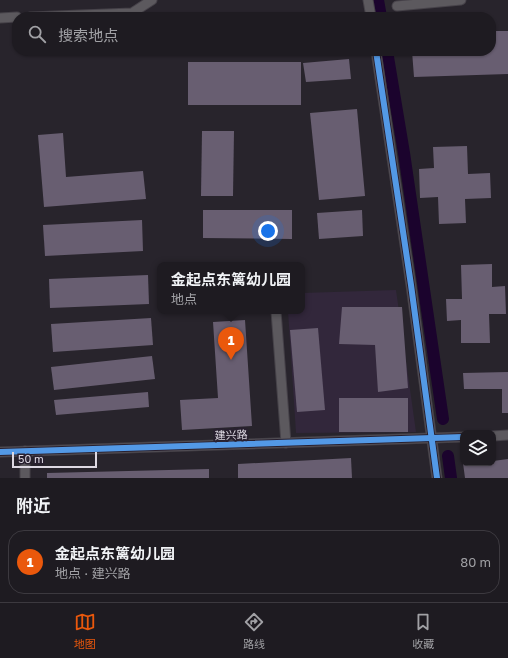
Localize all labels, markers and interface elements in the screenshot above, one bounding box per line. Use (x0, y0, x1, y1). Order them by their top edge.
search box (12, 12, 496, 56)
icon: search (26, 23, 48, 45)
text: 搜索地点 (58, 26, 118, 44)
your location (258, 221, 278, 241)
popup (157, 262, 305, 314)
text: 金起点东篱幼儿园 (171, 270, 291, 288)
text: 地点 (171, 291, 197, 307)
pin: 1 (218, 327, 244, 360)
street label: 建兴路 (214, 427, 248, 442)
map controls (460, 430, 496, 466)
button: layers (460, 430, 496, 466)
scale bar (12, 450, 97, 469)
text: 50 m (18, 452, 44, 465)
text: 附近 (16, 495, 50, 516)
text: 金起点东篱幼儿园 (55, 544, 175, 562)
text: 1 (27, 554, 33, 570)
text: 80 m (460, 554, 491, 570)
text: 地点 · 建兴路 (55, 565, 130, 581)
tab: 地图 (74, 611, 96, 651)
tab: 路线 (243, 611, 265, 651)
tab: 收藏 (412, 611, 434, 651)

